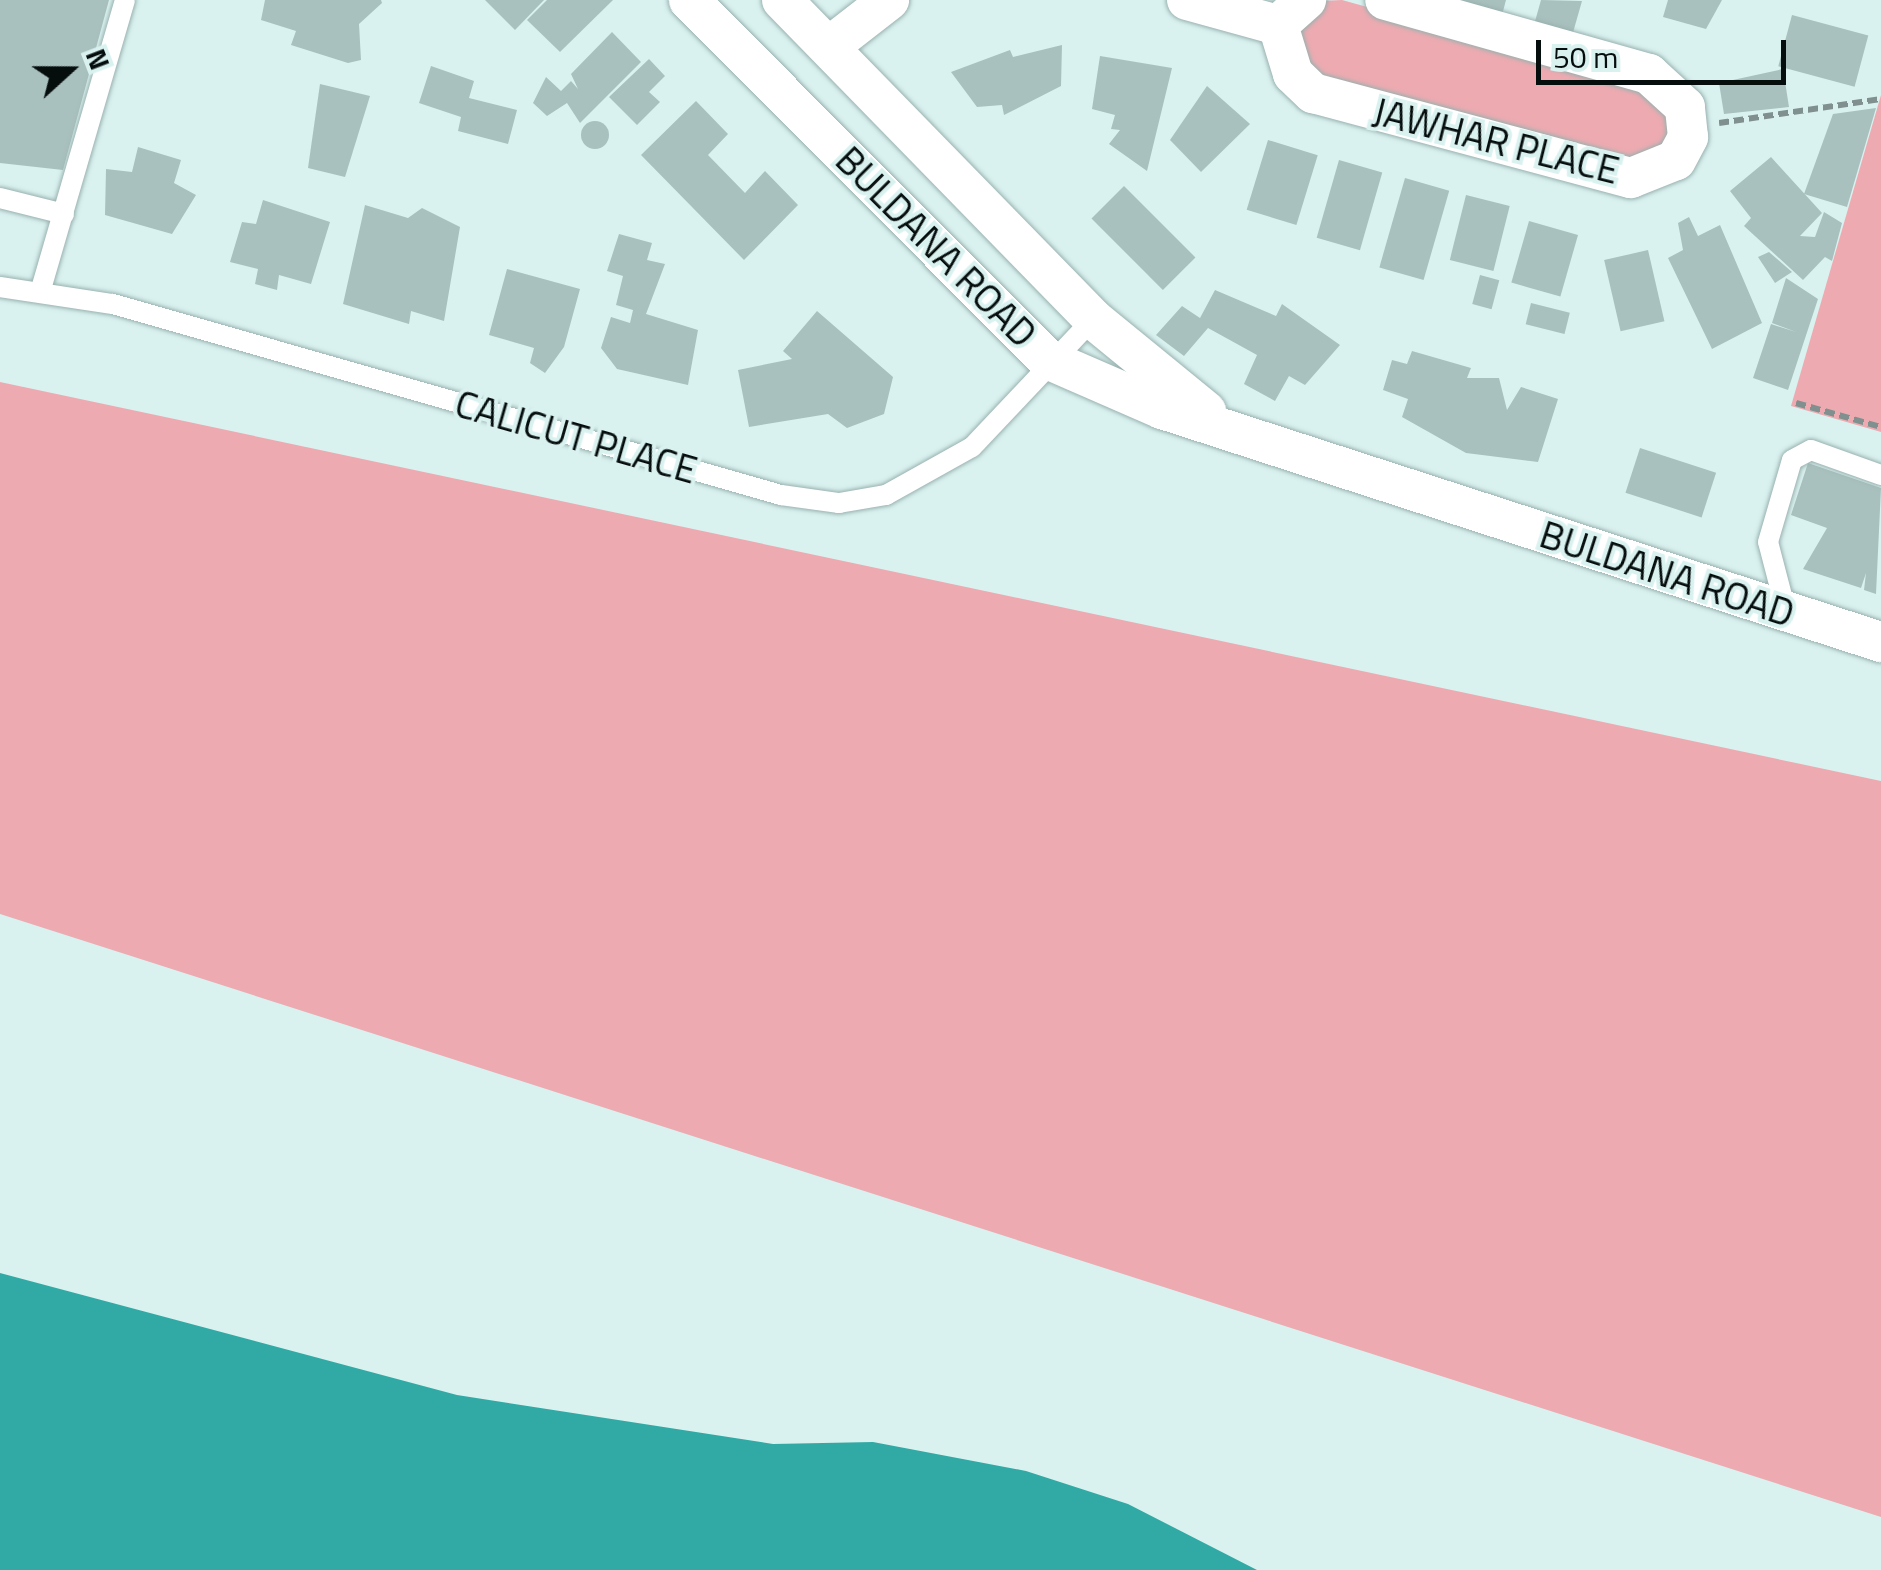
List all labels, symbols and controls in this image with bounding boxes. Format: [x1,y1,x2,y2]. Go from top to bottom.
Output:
north arrow [20,20,120,120]
scale bar [1541,20,1791,82]
text: 50 m [1553,34,1618,80]
text: N [75,42,122,76]
street label: JAWHAR PLACE [1369,88,1623,194]
street label: BULDANA ROAD [826,137,1046,357]
street label: CALICUT PLACE [450,381,702,493]
street label: BULDANA ROAD [1534,511,1800,637]

